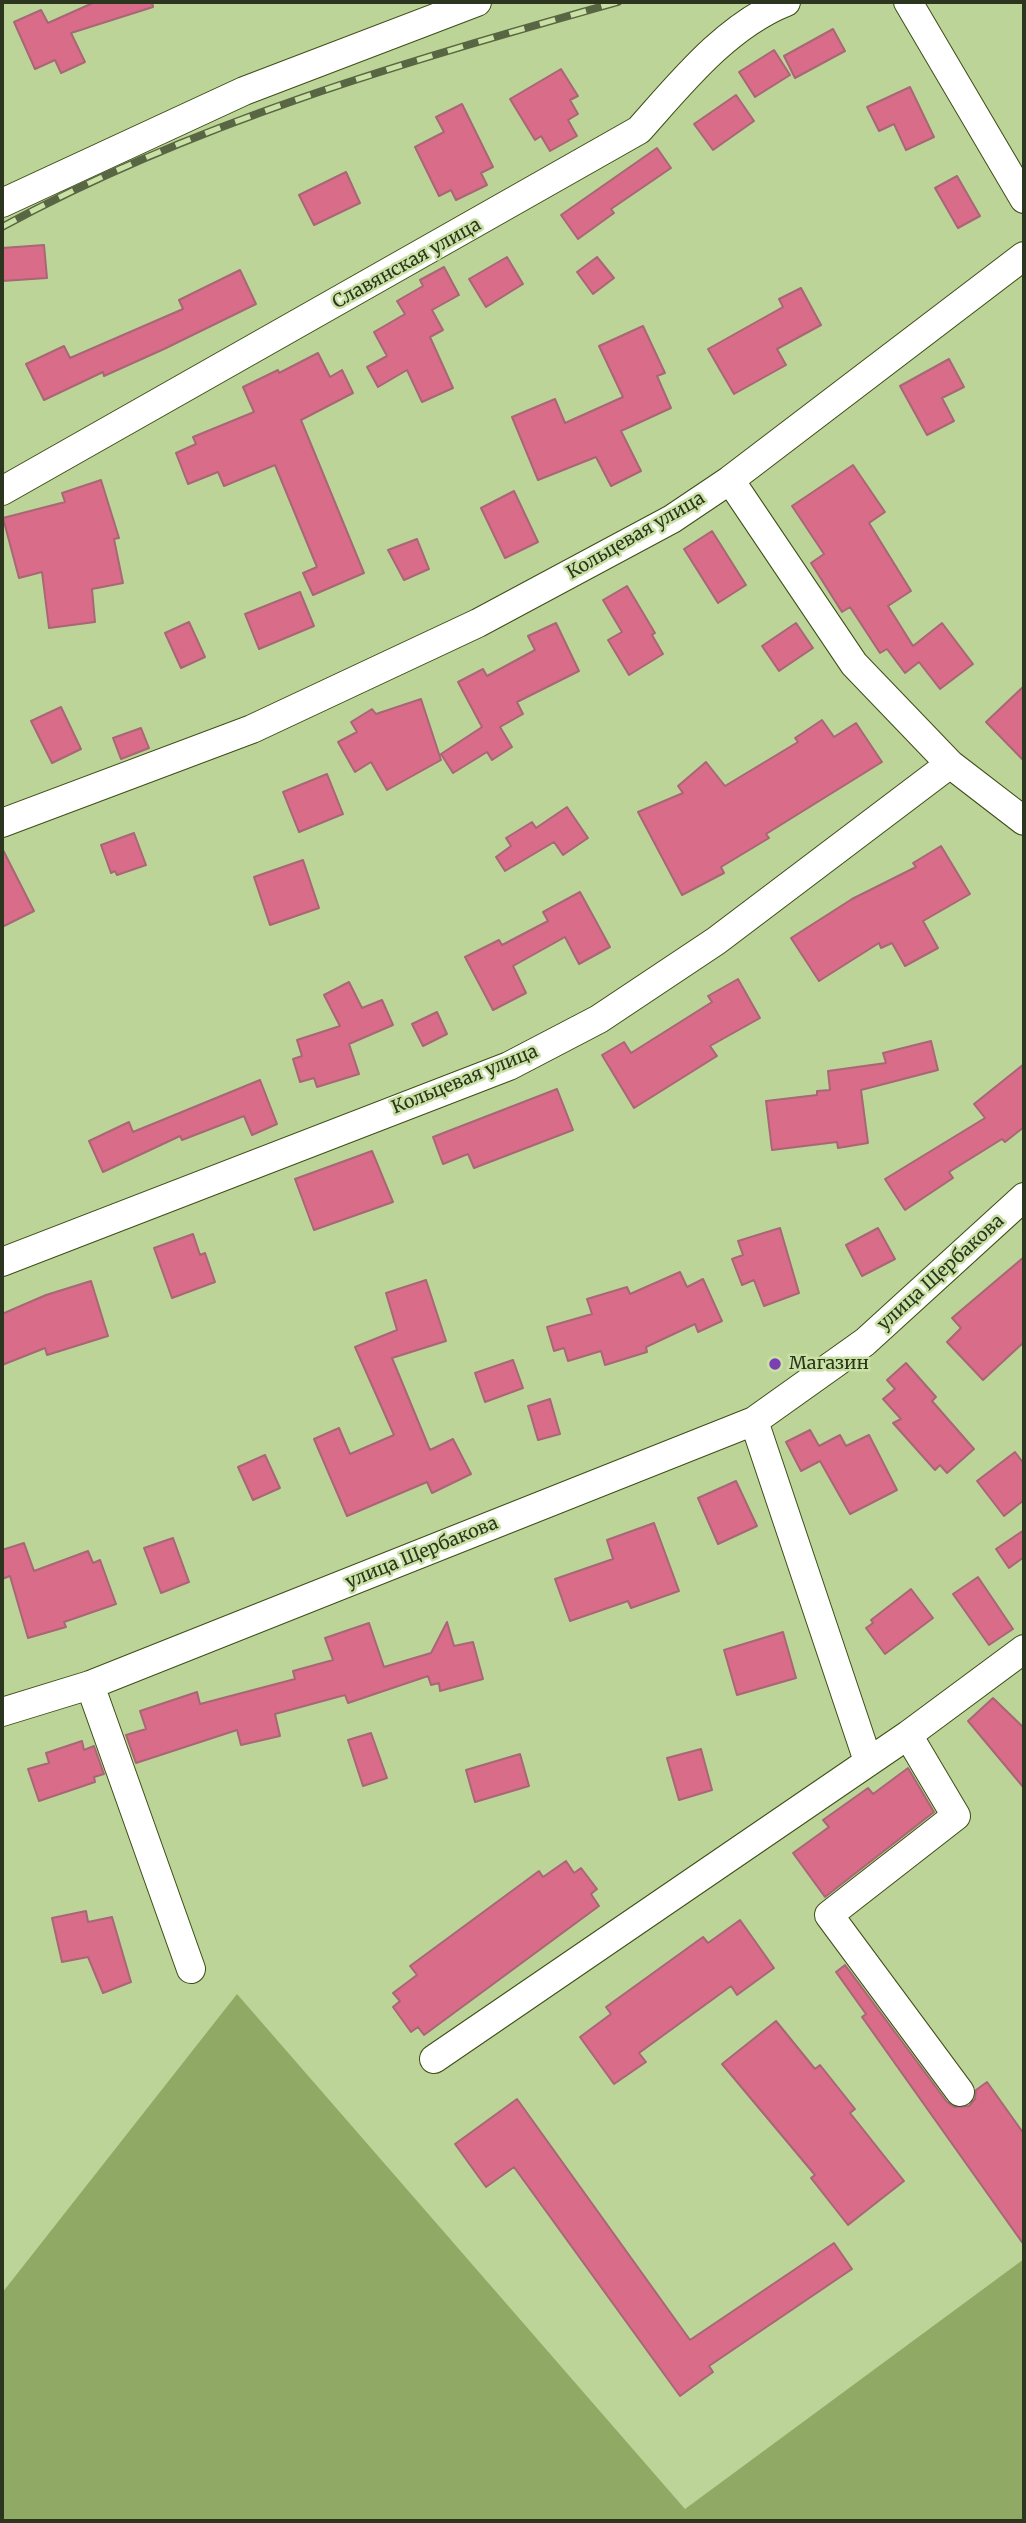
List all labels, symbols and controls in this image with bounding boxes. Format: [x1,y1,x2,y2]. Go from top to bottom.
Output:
street label: Славянская улица [329,214,485,314]
street label: Кольцевая улица [563,488,709,584]
street label: Кольцевая улица [389,1041,541,1119]
street label: улица Щербакова [873,1211,1009,1335]
place label: Магазин [789,1353,869,1375]
marker: Магазин [767,1356,783,1372]
street label: улица Щербакова [343,1513,501,1593]

